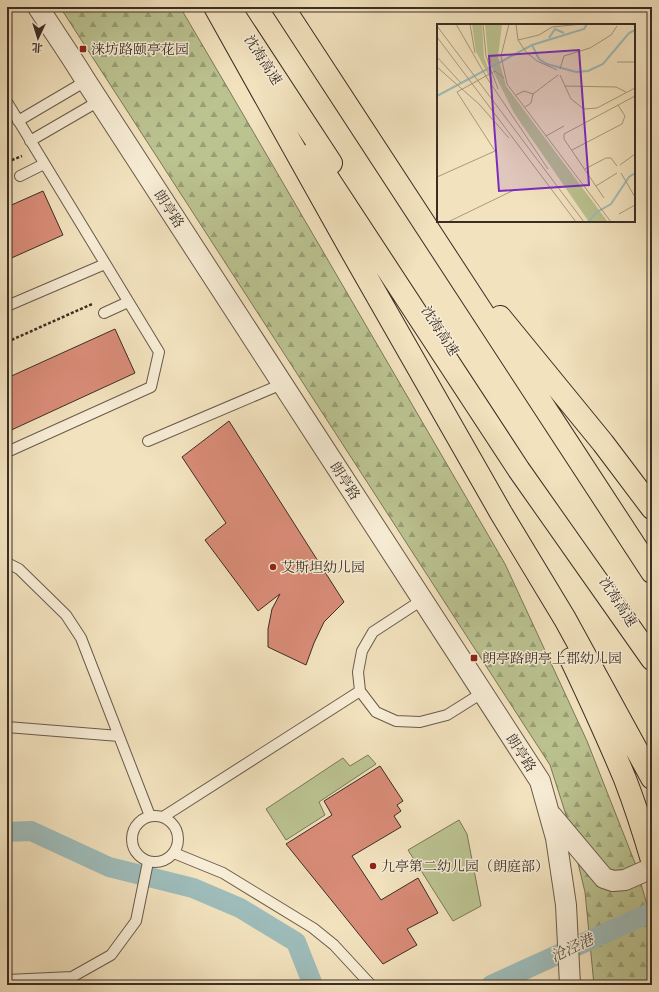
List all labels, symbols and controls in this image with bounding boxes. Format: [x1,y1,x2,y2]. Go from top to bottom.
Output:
north arrow [18,18,58,58]
inset map [437,24,635,222]
street label: 沈海高速 [241,32,285,88]
text: 北 [31,41,43,54]
place label: 涞坊路颐亭花园 [91,41,189,58]
marker: 涞坊路颐亭花园 [78,44,88,54]
street label: 朗亭路 [150,187,188,231]
street label: 沈海高速 [418,303,462,359]
street label: 朗亭路 [326,459,364,503]
place label: 艾斯坦幼儿园 [281,559,365,576]
marker: 艾斯坦幼儿园 [268,562,278,572]
street label: 沈海高速 [596,574,640,630]
place label: 朗亭路朗亭上郡幼儿园 [482,650,622,667]
marker: 朗亭路朗亭上郡幼儿园 [469,653,479,663]
street label: 朗亭路 [502,731,540,775]
place label: 九亭第二幼儿园（朗庭部） [381,858,549,875]
marker: 九亭第二幼儿园（朗庭部） [368,861,378,871]
water label: 沧泾港 [548,929,598,966]

